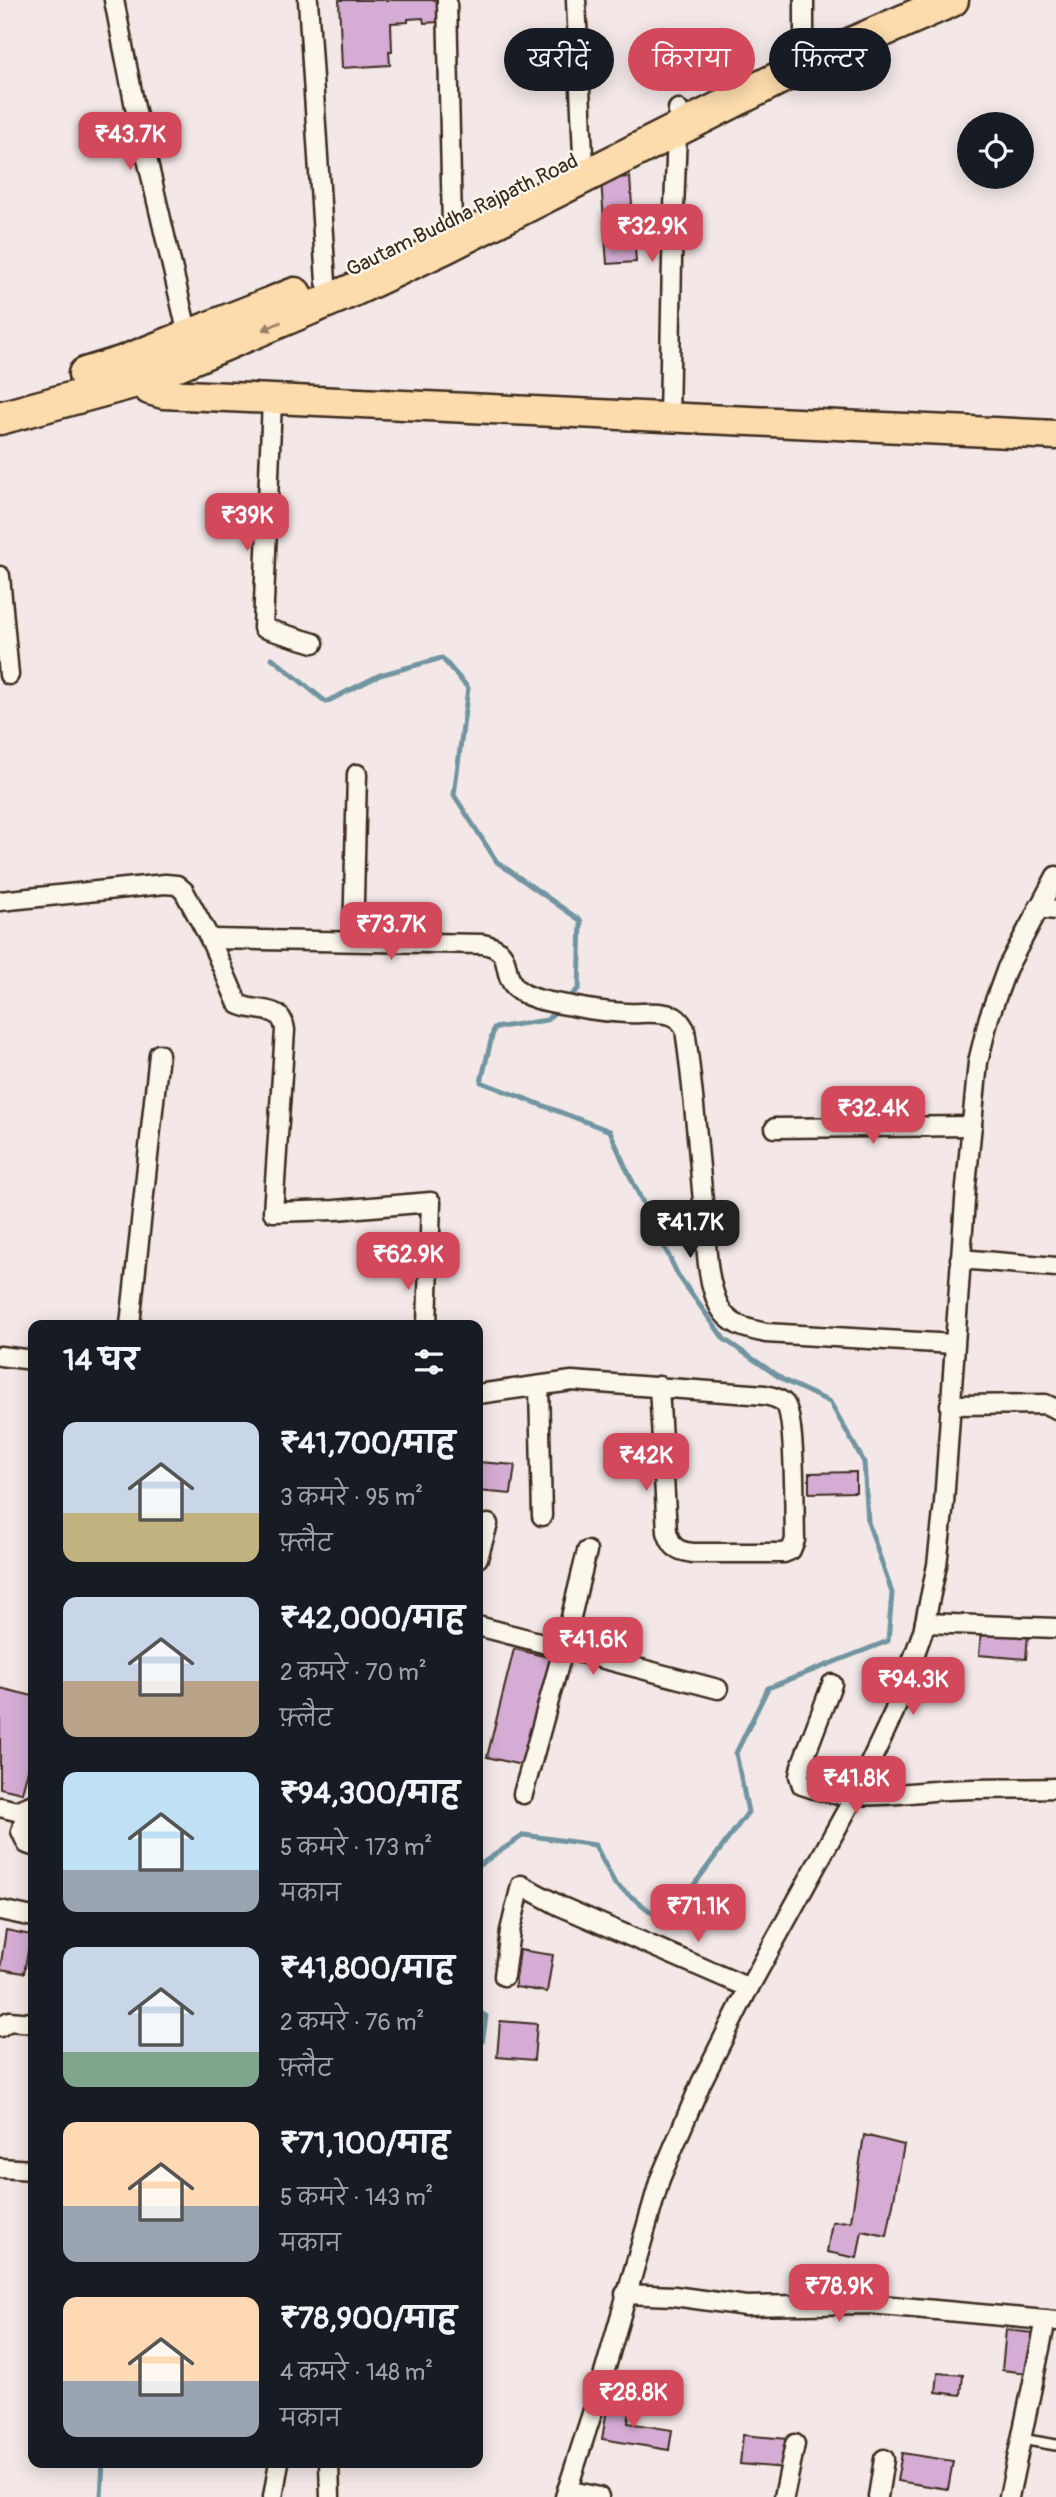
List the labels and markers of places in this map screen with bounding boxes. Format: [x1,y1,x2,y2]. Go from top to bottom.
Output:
pin: ₹43.7K [73,113,187,172]
pin: ₹32.9K [595,204,709,264]
pin: ₹39K [206,494,288,553]
pin: ₹73.7K [334,902,448,962]
pin: ₹32.4K [816,1086,930,1146]
pin: ₹41.7K [633,1200,747,1260]
pin: ₹62.9K [351,1232,465,1292]
pin: ₹42K [605,1434,687,1493]
pin: ₹41.6K [536,1618,650,1677]
pin: ₹94.3K [856,1658,970,1717]
pin: ₹41.8K [799,1756,913,1816]
pin: ₹71.1K [641,1884,755,1944]
pin: ₹78.9K [782,2264,896,2324]
pin: ₹28.8K [576,2370,690,2430]

